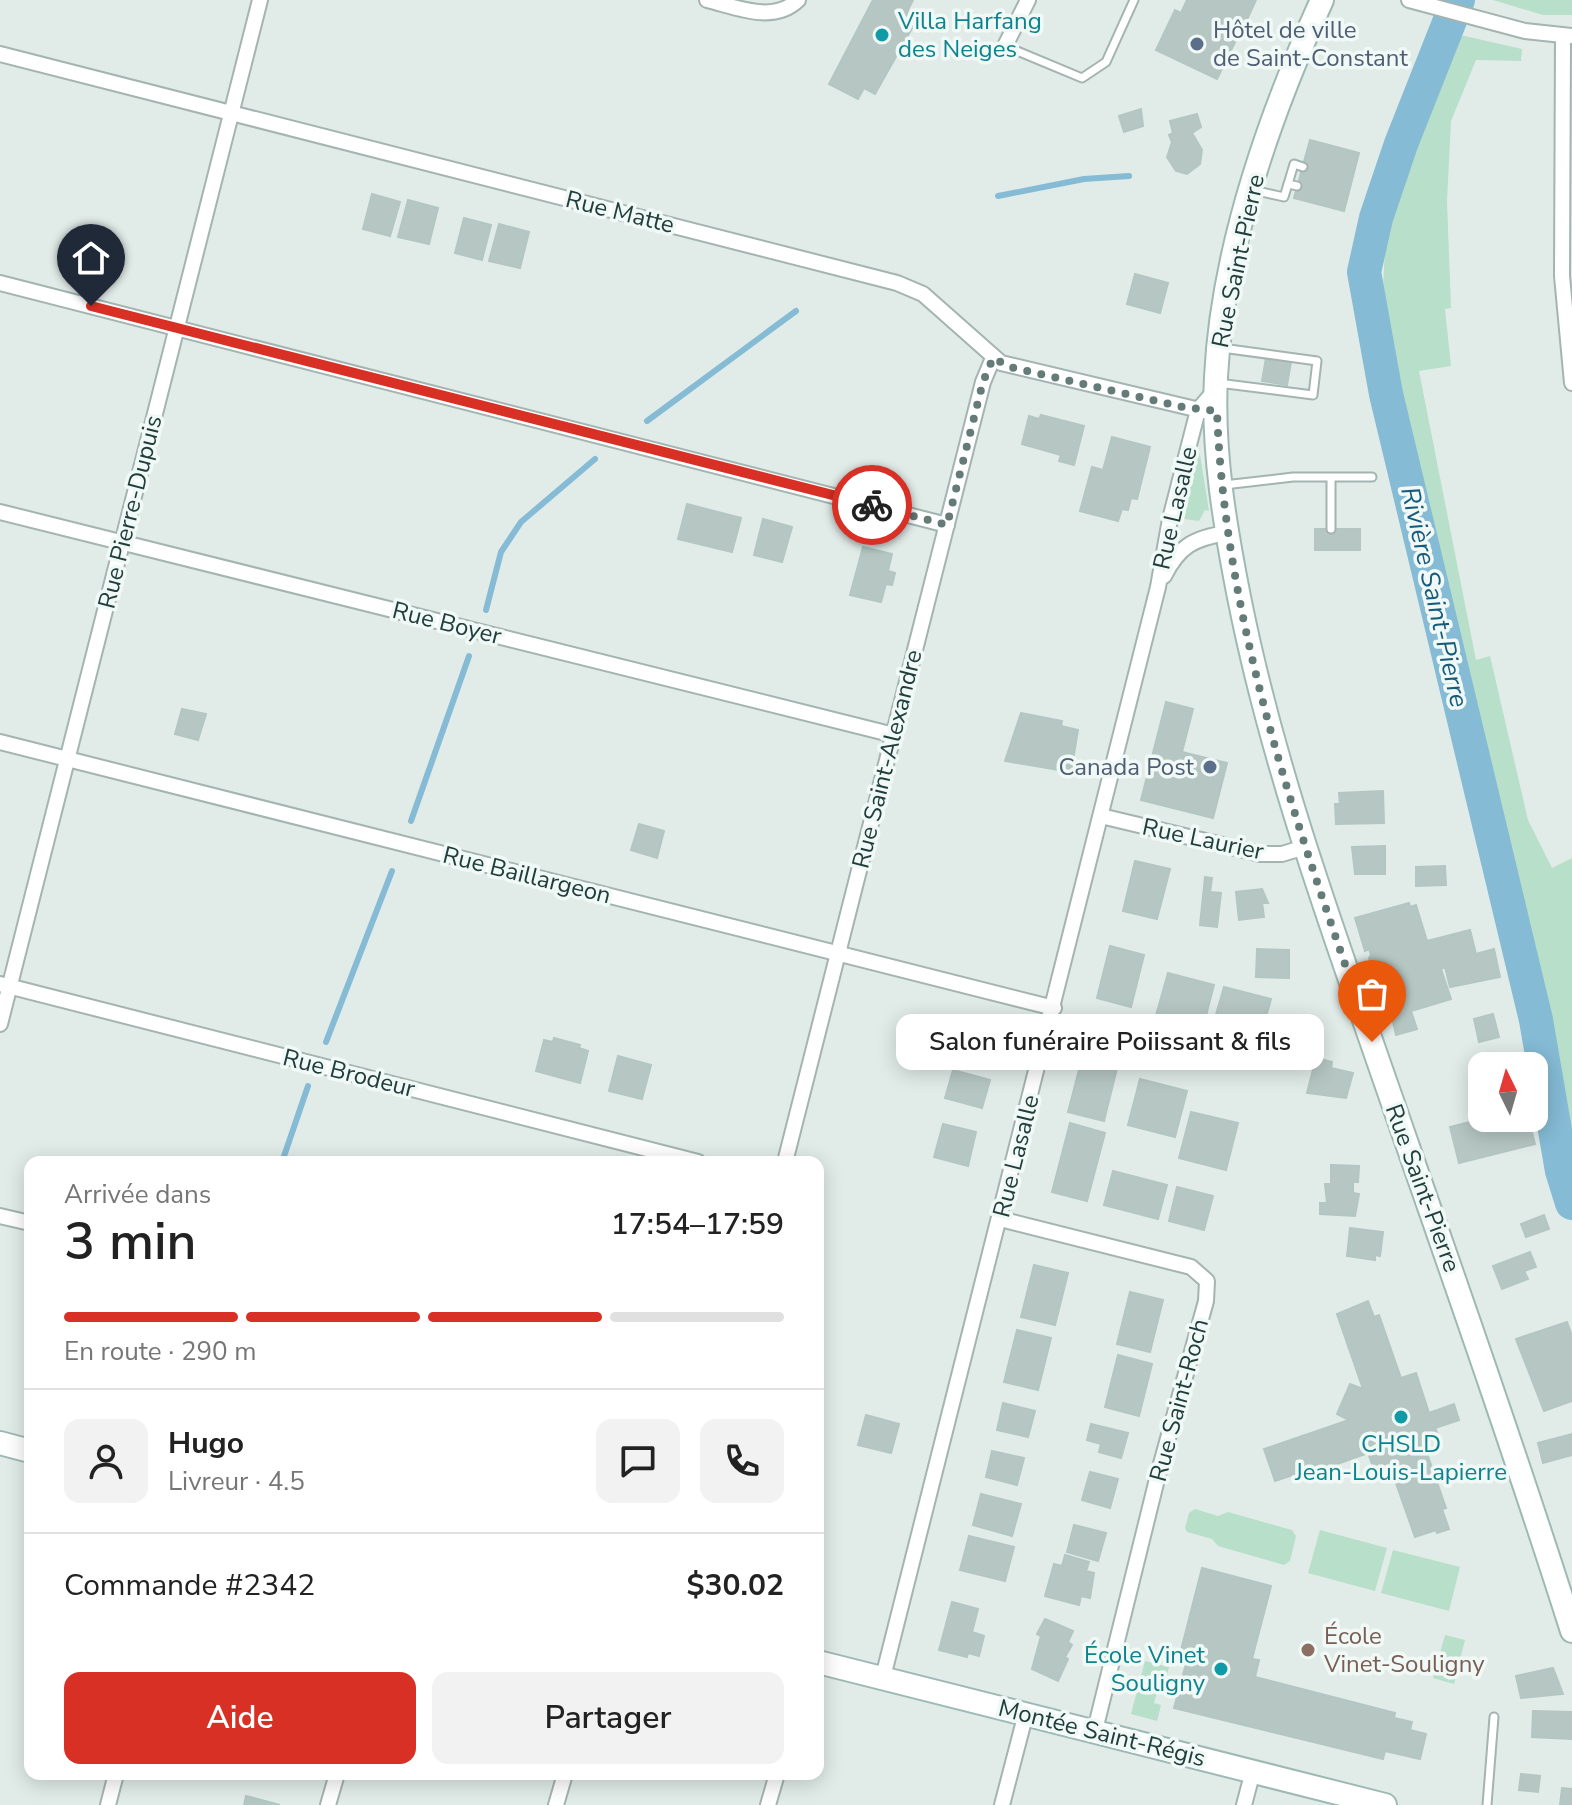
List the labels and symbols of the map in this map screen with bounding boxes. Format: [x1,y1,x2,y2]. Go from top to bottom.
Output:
place label: Villa Harfang des Neiges [897,5,1042,65]
place label: Hôtel de ville de Saint-Constant [1213,14,1408,74]
marker: Villa Harfang des Neiges [873,26,891,44]
marker: Hôtel de ville de Saint-Constant [1188,35,1206,53]
street label: Rue Saint-Pierre [1204,171,1272,351]
street label: Rue Matte [562,183,678,241]
pin [57,224,125,306]
street label: Rue Pierre-Dupuis [91,412,169,612]
street label: Rue Lasalle [1145,443,1205,573]
courier [832,465,912,545]
water label: Rivière Saint-Pierre [1392,483,1477,711]
street label: Rue Boyer [389,594,505,652]
street label: Rue Saint-Alexandre [844,646,930,872]
place label: Canada Post [1058,751,1195,783]
marker: Canada Post [1201,758,1219,776]
street label: Rue Laurier [1139,811,1267,868]
street label: Rue Baillargeon [440,839,614,911]
pin [1338,960,1406,1042]
callout: Salon funéraire Poiissant & fils [896,1014,1324,1070]
street label: Rue Brodeur [279,1041,419,1105]
north arrow [1468,1052,1548,1132]
street label: Rue Lasalle [985,1091,1047,1221]
street label: Rue Saint-Pierre [1378,1099,1468,1277]
street label: Rue Saint-Roch [1142,1315,1216,1485]
marker: CHSLD Jean-Louis-Lapierre [1392,1408,1410,1426]
place label: CHSLD Jean-Louis-Lapierre [1294,1428,1507,1488]
place label: École Vinet-Souligny [1323,1620,1485,1680]
place label: École Vinet Souligny [1084,1639,1206,1699]
marker: École Vinet-Souligny [1299,1641,1317,1659]
marker: École Vinet Souligny [1212,1660,1230,1678]
street label: Montée Saint-Régis [995,1692,1209,1774]

